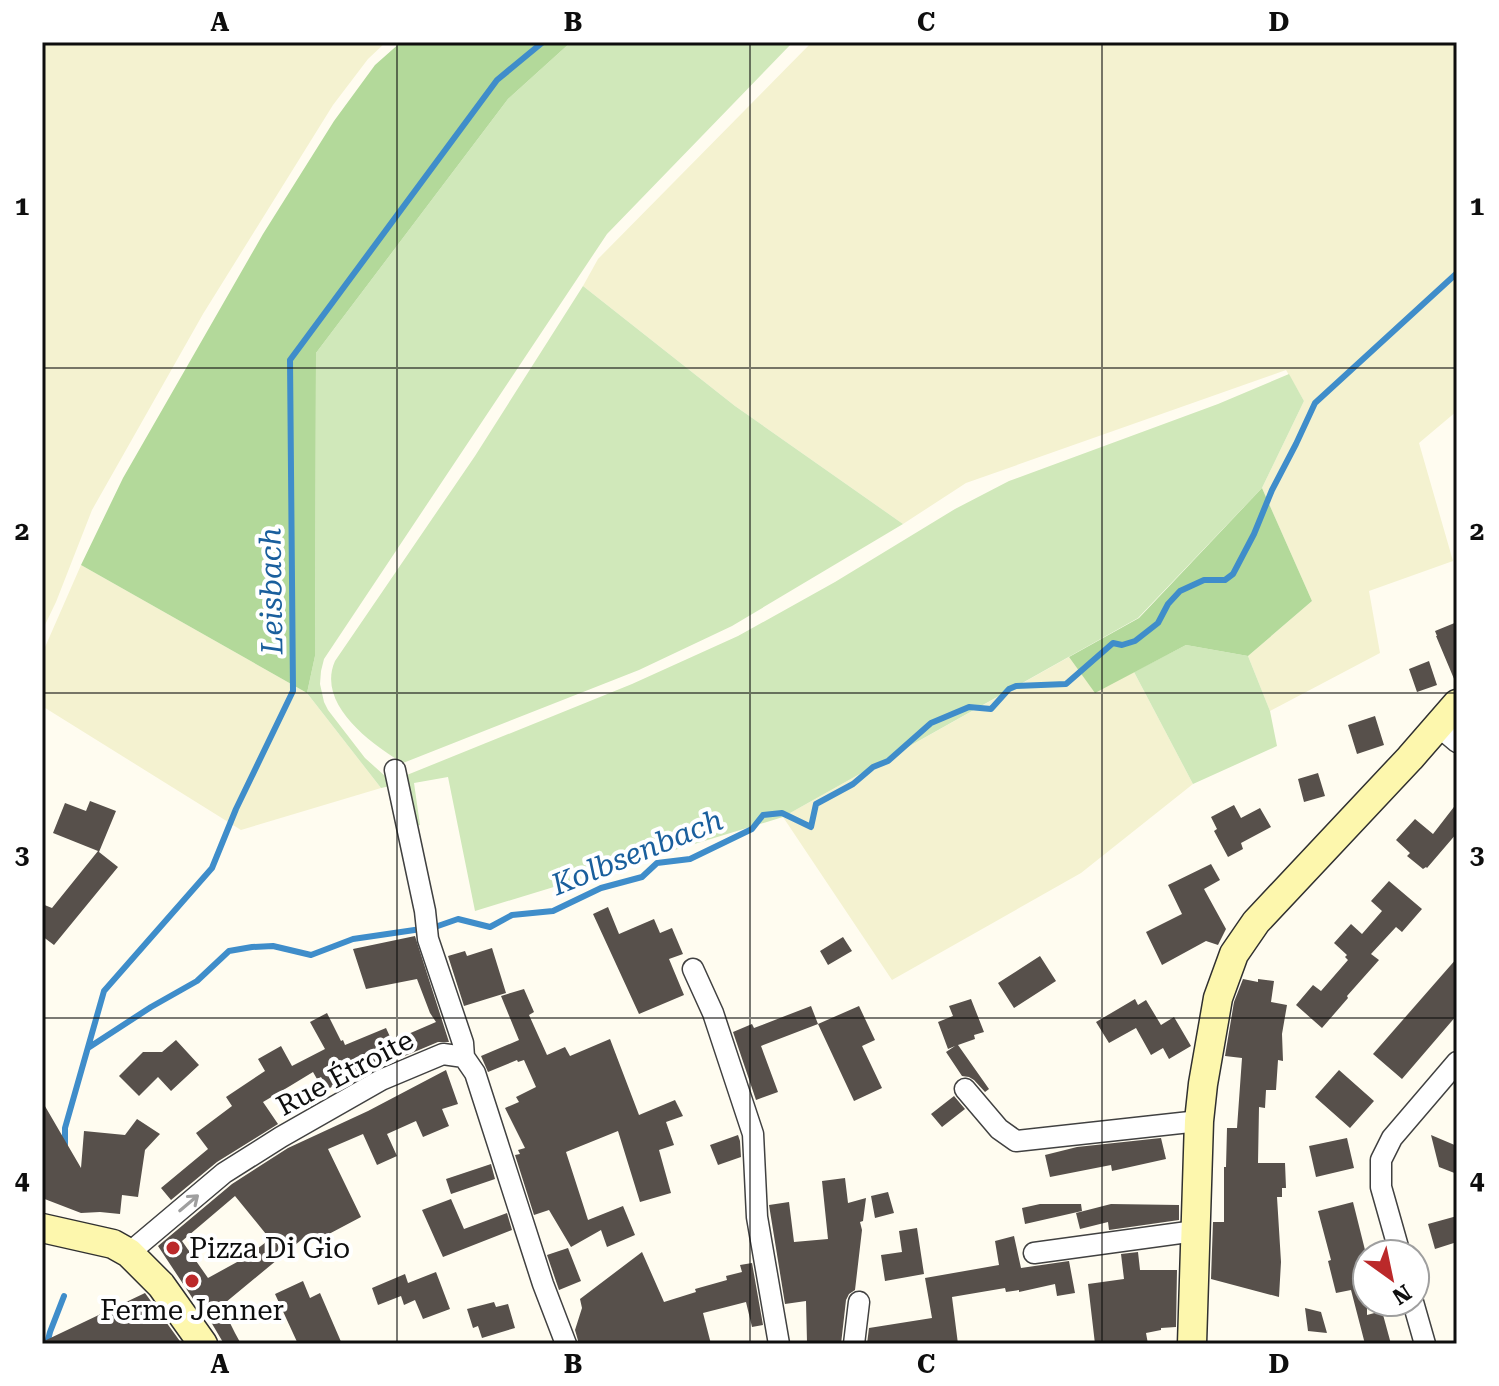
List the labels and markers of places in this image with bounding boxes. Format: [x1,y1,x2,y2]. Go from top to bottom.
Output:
place label: Pizza Di Gio [189,1232,350,1265]
marker: Pizza Di Gio [164,1239,182,1257]
marker: Ferme Jenner [183,1272,201,1290]
place label: Ferme Jenner [100,1294,284,1327]

